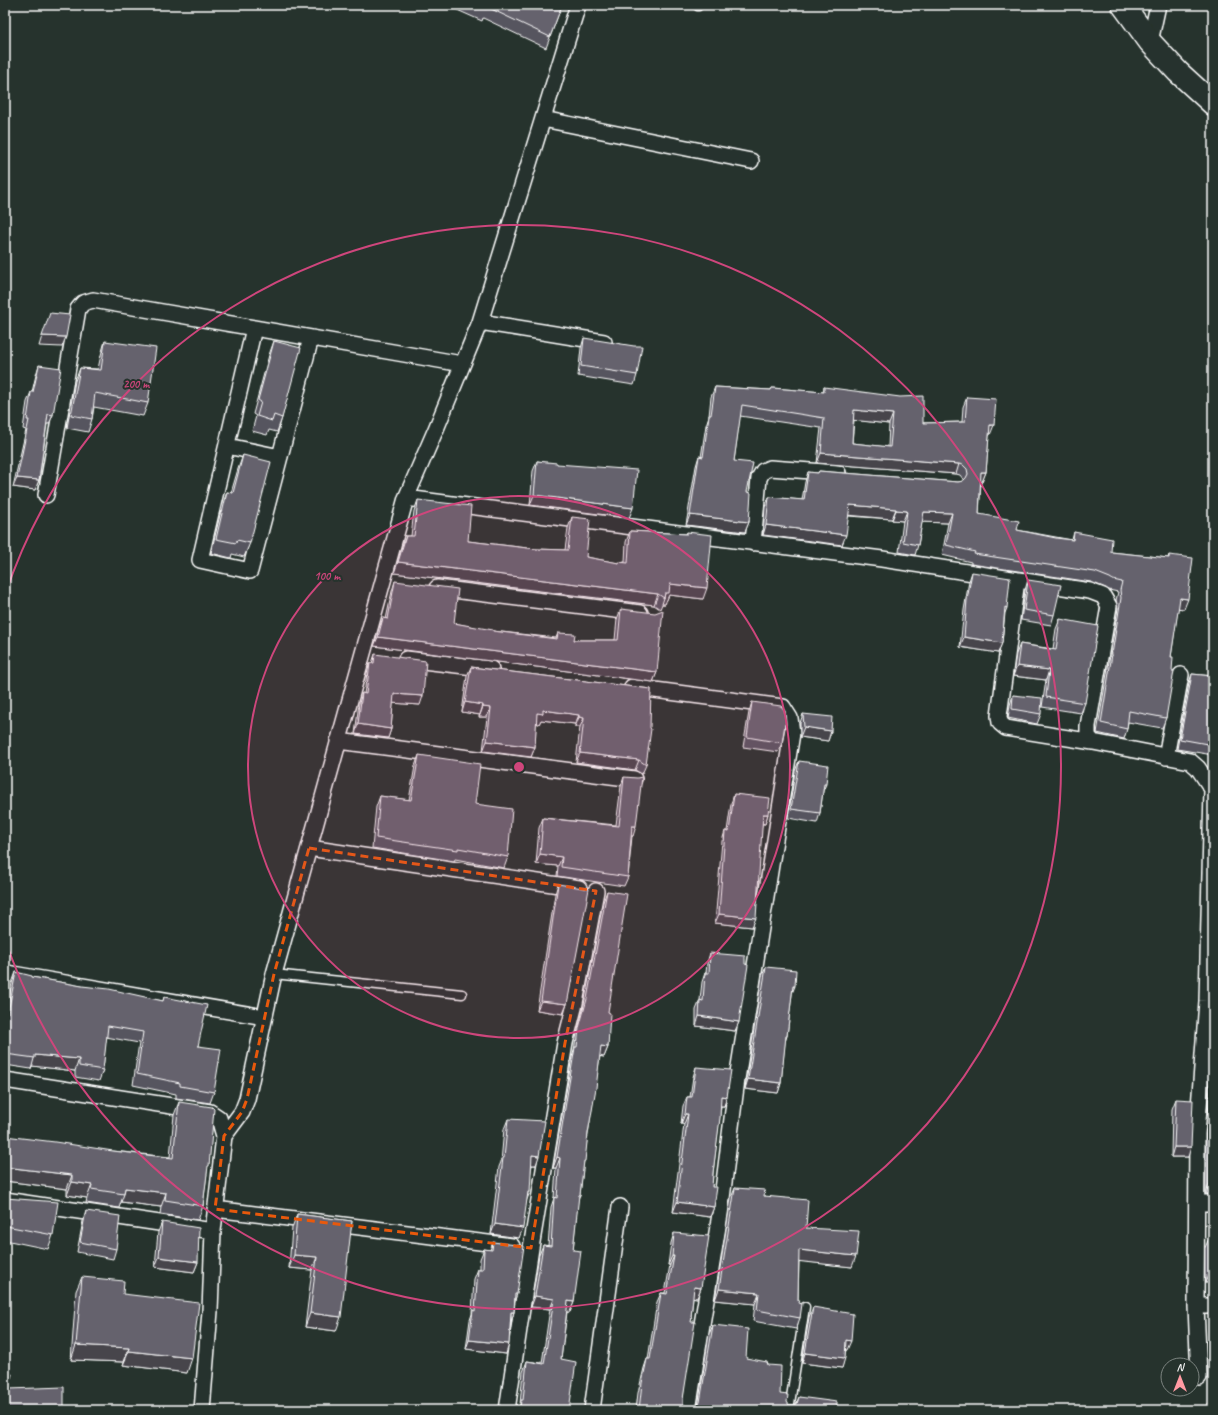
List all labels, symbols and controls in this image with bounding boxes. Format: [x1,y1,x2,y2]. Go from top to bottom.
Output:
text: 200 m [123,376,150,392]
text: 100 m [314,568,341,584]
centre of rings [512,760,526,774]
north arrow [1160,1357,1200,1397]
text: N [1177,1360,1186,1374]

